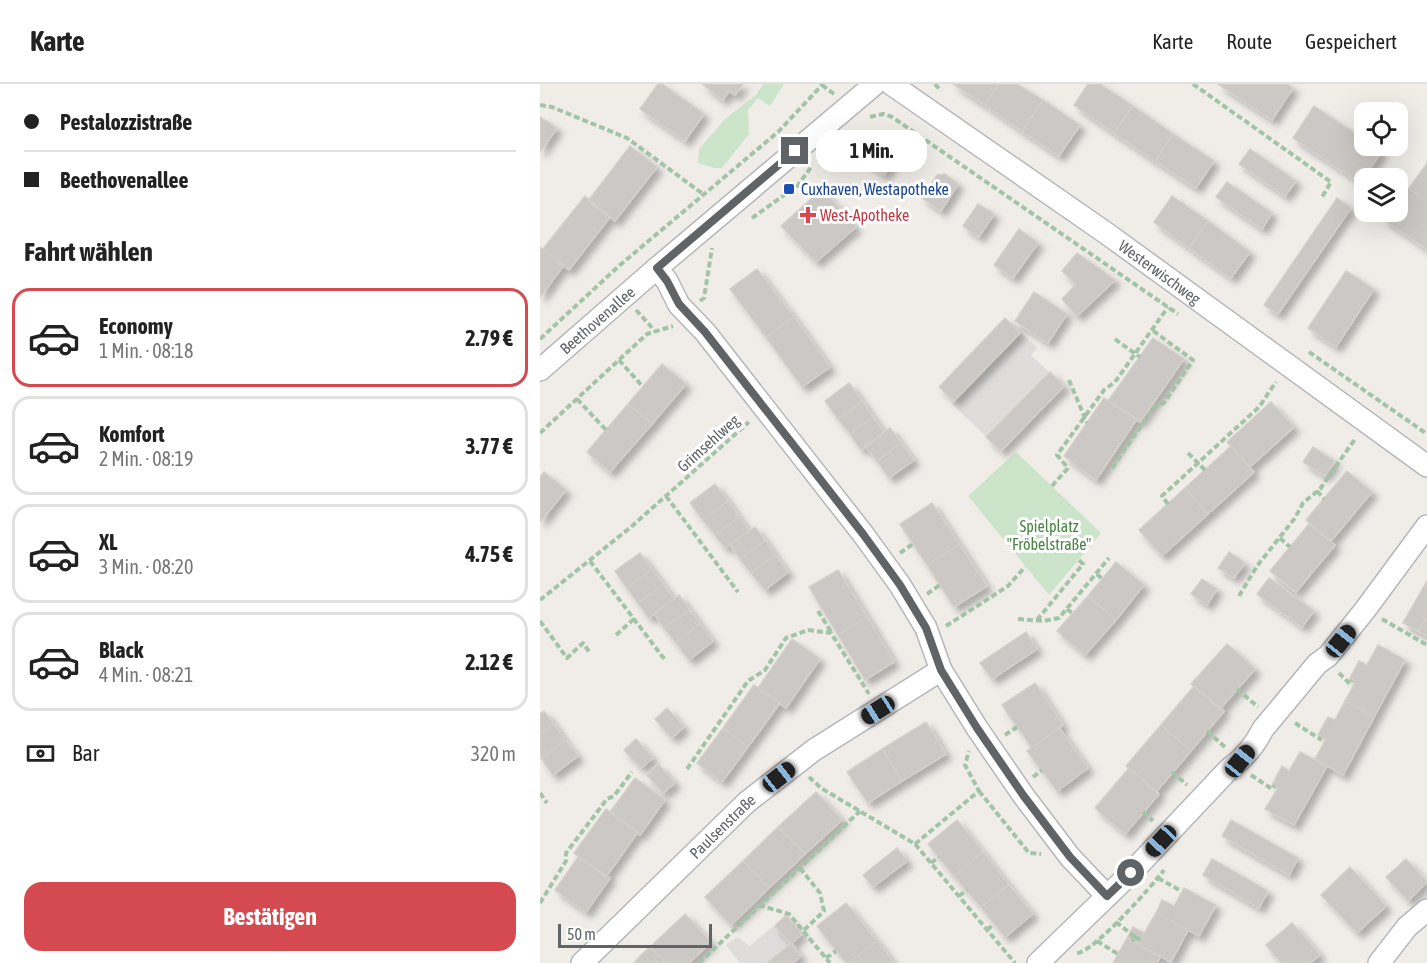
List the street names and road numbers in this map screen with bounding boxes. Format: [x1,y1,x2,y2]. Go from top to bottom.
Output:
street label: Westerwischweg [1115,236,1204,309]
street label: Beethovenallee [556,283,638,358]
street label: Grimsehlweg [673,411,743,476]
street label: Paulsenstraße [686,790,759,862]

